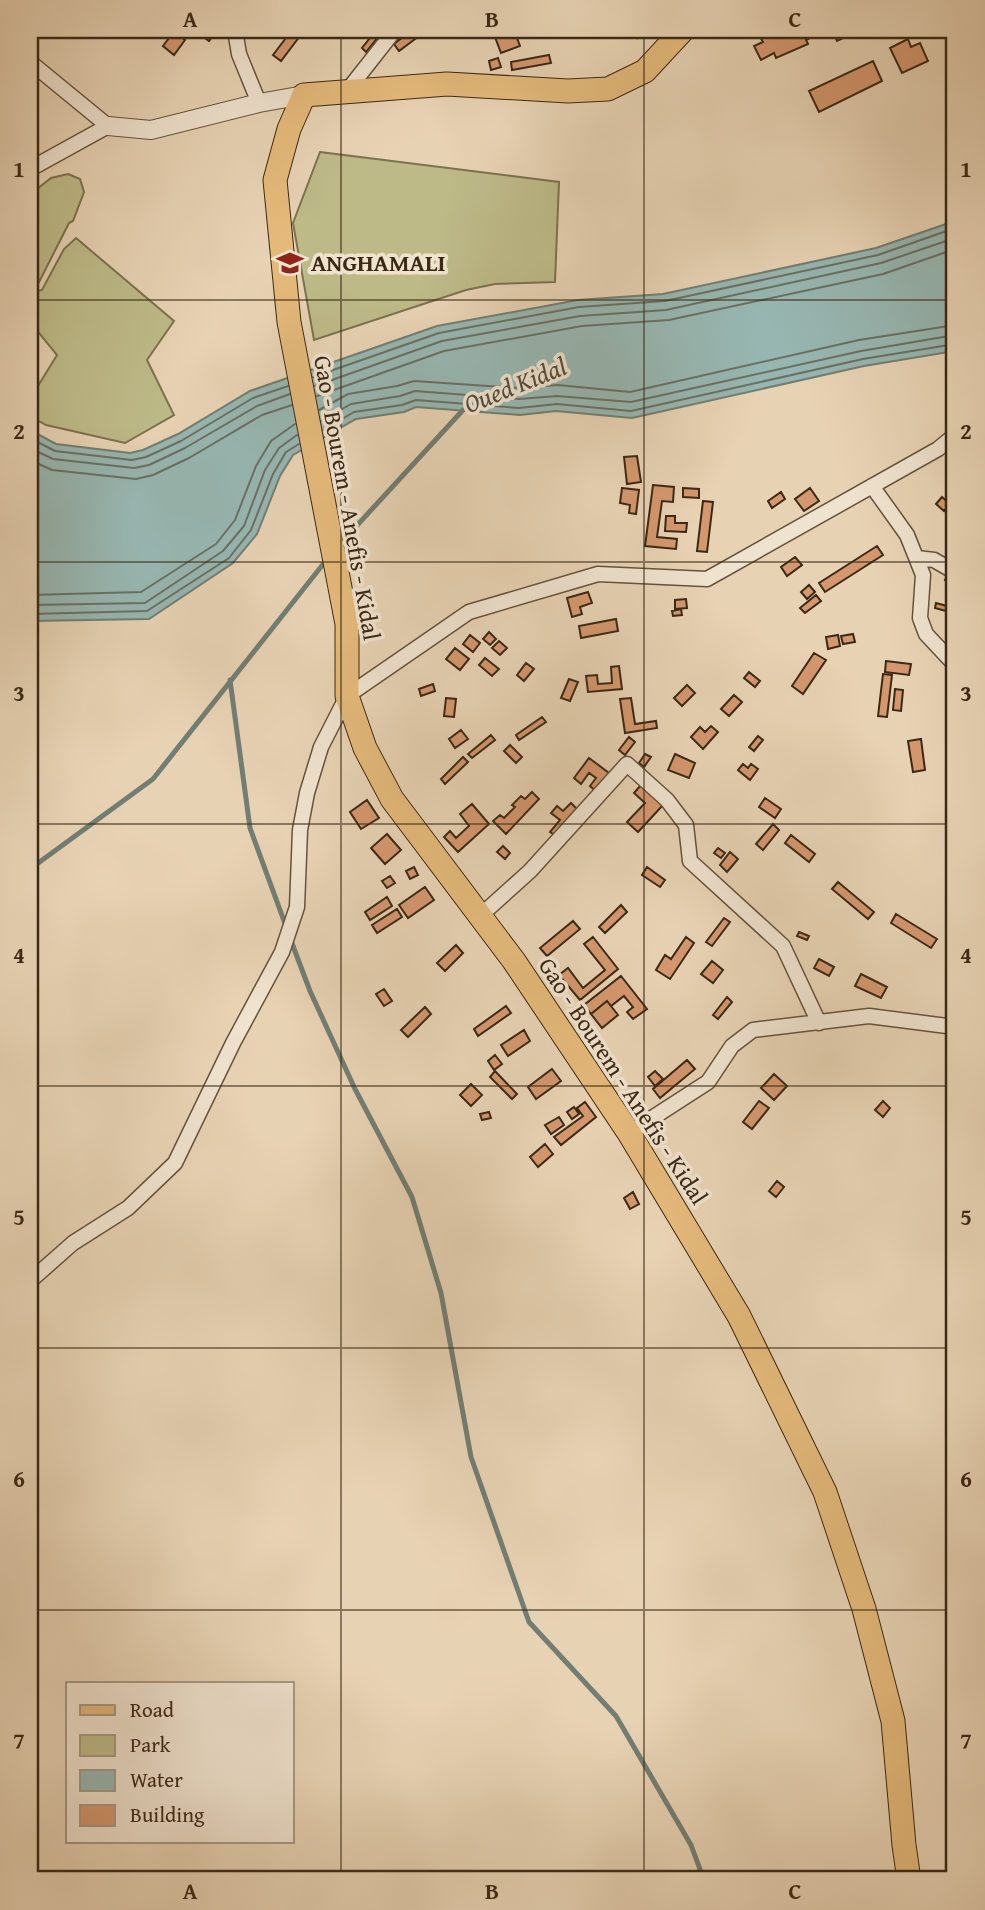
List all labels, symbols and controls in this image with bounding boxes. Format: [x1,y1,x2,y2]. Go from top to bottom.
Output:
text: A [183,2,198,35]
text: B [485,2,499,35]
text: C [788,2,802,35]
text: 1 [13,152,25,185]
text: 1 [960,152,972,185]
place label: ANGHAMALI [311,245,445,280]
school or university icon: ANGHAMALI [275,248,305,278]
water label: Oued Kidal [458,346,572,423]
street label: Gao - Bourem - Anefis - Kidal [305,353,390,643]
text: 2 [13,414,25,447]
text: 2 [960,414,972,447]
text: 3 [13,676,25,709]
text: 3 [960,676,972,709]
text: 4 [13,938,25,971]
text: 4 [960,938,972,971]
street label: Gao - Bourem - Anefis - Kidal [530,950,717,1211]
text: 5 [13,1200,25,1233]
text: 5 [960,1200,972,1233]
text: 6 [13,1462,25,1495]
text: 6 [960,1462,972,1495]
legend [66,1682,294,1843]
text: Road [130,1694,175,1725]
text: 7 [13,1724,25,1757]
text: 7 [960,1724,972,1757]
text: Park [130,1729,171,1760]
text: Water [130,1764,183,1795]
text: Building [130,1799,205,1830]
text: A [183,1874,198,1907]
text: B [485,1874,499,1907]
text: C [788,1874,802,1907]

